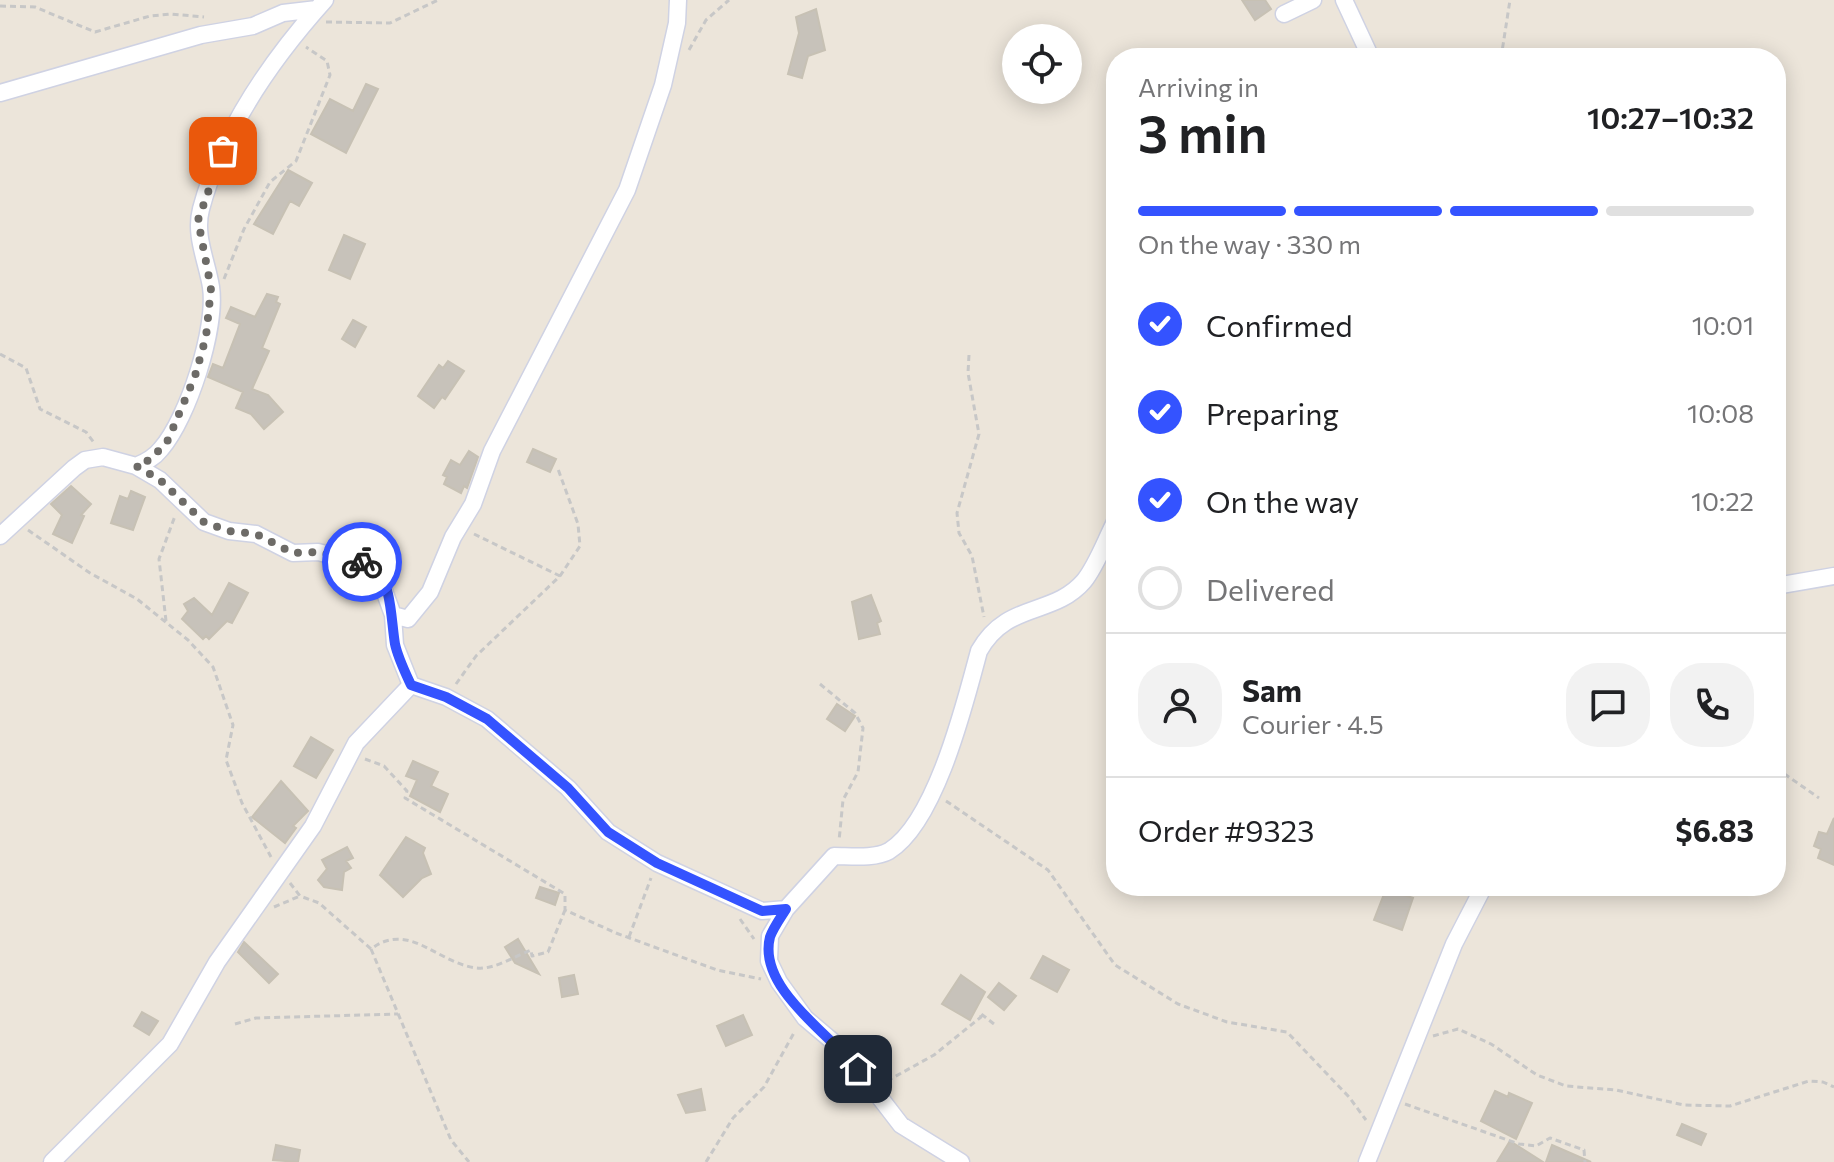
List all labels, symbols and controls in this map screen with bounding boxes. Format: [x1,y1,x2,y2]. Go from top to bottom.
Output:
map controls [1002,24,1082,104]
button: locate [1002,24,1082,104]
text: Arriving in [1138,71,1259,102]
text: 10:27–10:32 [1587,98,1754,135]
text: 3 min [1138,100,1267,164]
pin [189,117,257,185]
icon: bag [201,129,245,173]
text: On the way · 330 m [1138,228,1361,259]
icon: check [1138,302,1182,346]
text: Confirmed [1206,306,1353,343]
text: 10:01 [1692,309,1754,340]
icon: check [1138,390,1182,434]
text: Preparing [1206,394,1339,431]
text: 10:08 [1687,397,1754,428]
icon: check [1138,478,1182,522]
text: On the way [1206,482,1359,519]
text: 10:22 [1691,485,1754,516]
courier [322,522,402,602]
icon: bike [340,540,384,584]
text: Delivered [1206,570,1335,607]
button: person [1138,663,1222,747]
button: chat [1566,663,1650,747]
button: phone [1670,663,1754,747]
text: Sam [1242,671,1302,708]
text: Courier · 4.5 [1242,708,1384,739]
text: Order #9323 [1138,811,1314,848]
text: $6.83 [1675,811,1754,848]
pin [824,1035,892,1103]
icon: home [836,1047,880,1091]

